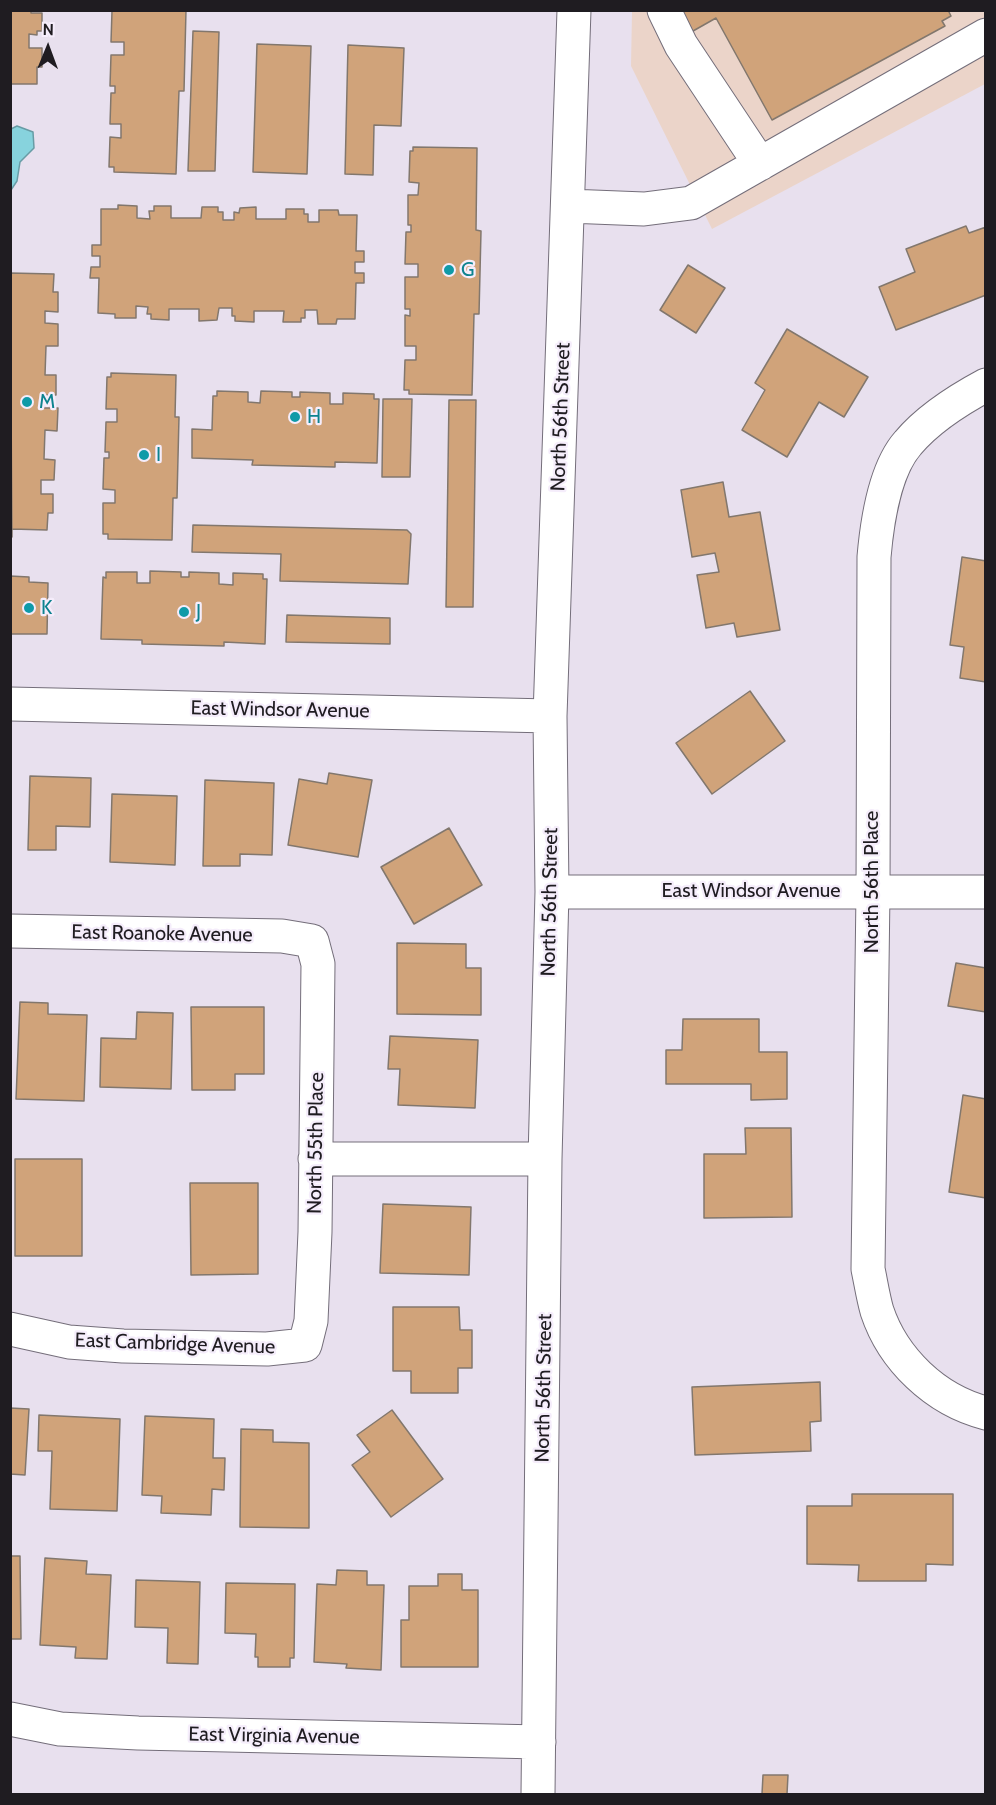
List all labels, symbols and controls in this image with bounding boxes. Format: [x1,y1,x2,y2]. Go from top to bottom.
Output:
north arrow [18,18,78,78]
text: N [43,20,54,39]
place label: G [461,258,474,282]
marker: G [442,263,456,277]
street label: North 56th Street [546,342,576,492]
place label: M [39,390,55,414]
marker: M [20,395,34,409]
place label: H [307,405,321,429]
marker: H [288,410,302,424]
place label: I [156,443,161,467]
marker: I [137,448,151,462]
place label: K [41,596,52,620]
place label: J [196,600,201,624]
marker: K [22,601,36,615]
marker: J [177,605,191,619]
street label: East Windsor Avenue [190,696,370,724]
street label: North 56th Place [860,811,884,953]
street label: North 56th Street [537,827,563,977]
street label: East Windsor Avenue [661,879,841,903]
street label: East Roanoke Avenue [71,920,253,948]
street label: North 55th Place [303,1072,329,1214]
street label: North 56th Street [531,1313,557,1463]
street label: East Cambridge Avenue [74,1329,276,1359]
street label: East Virginia Avenue [188,1723,360,1749]

